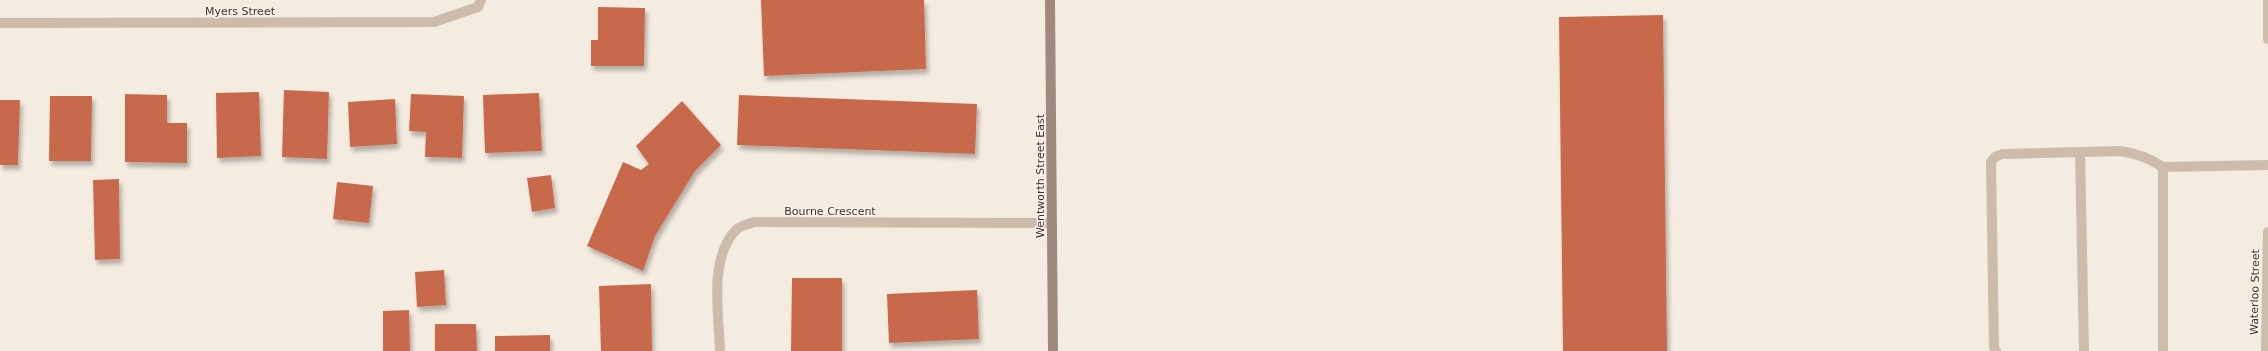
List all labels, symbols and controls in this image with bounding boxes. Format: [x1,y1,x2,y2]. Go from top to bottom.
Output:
street label: Myers Street [205,5,276,18]
street label: Wentworth Street East [1034,113,1047,238]
street label: Bourne Crescent [784,205,876,218]
street label: Waterloo Street [2248,248,2262,335]

